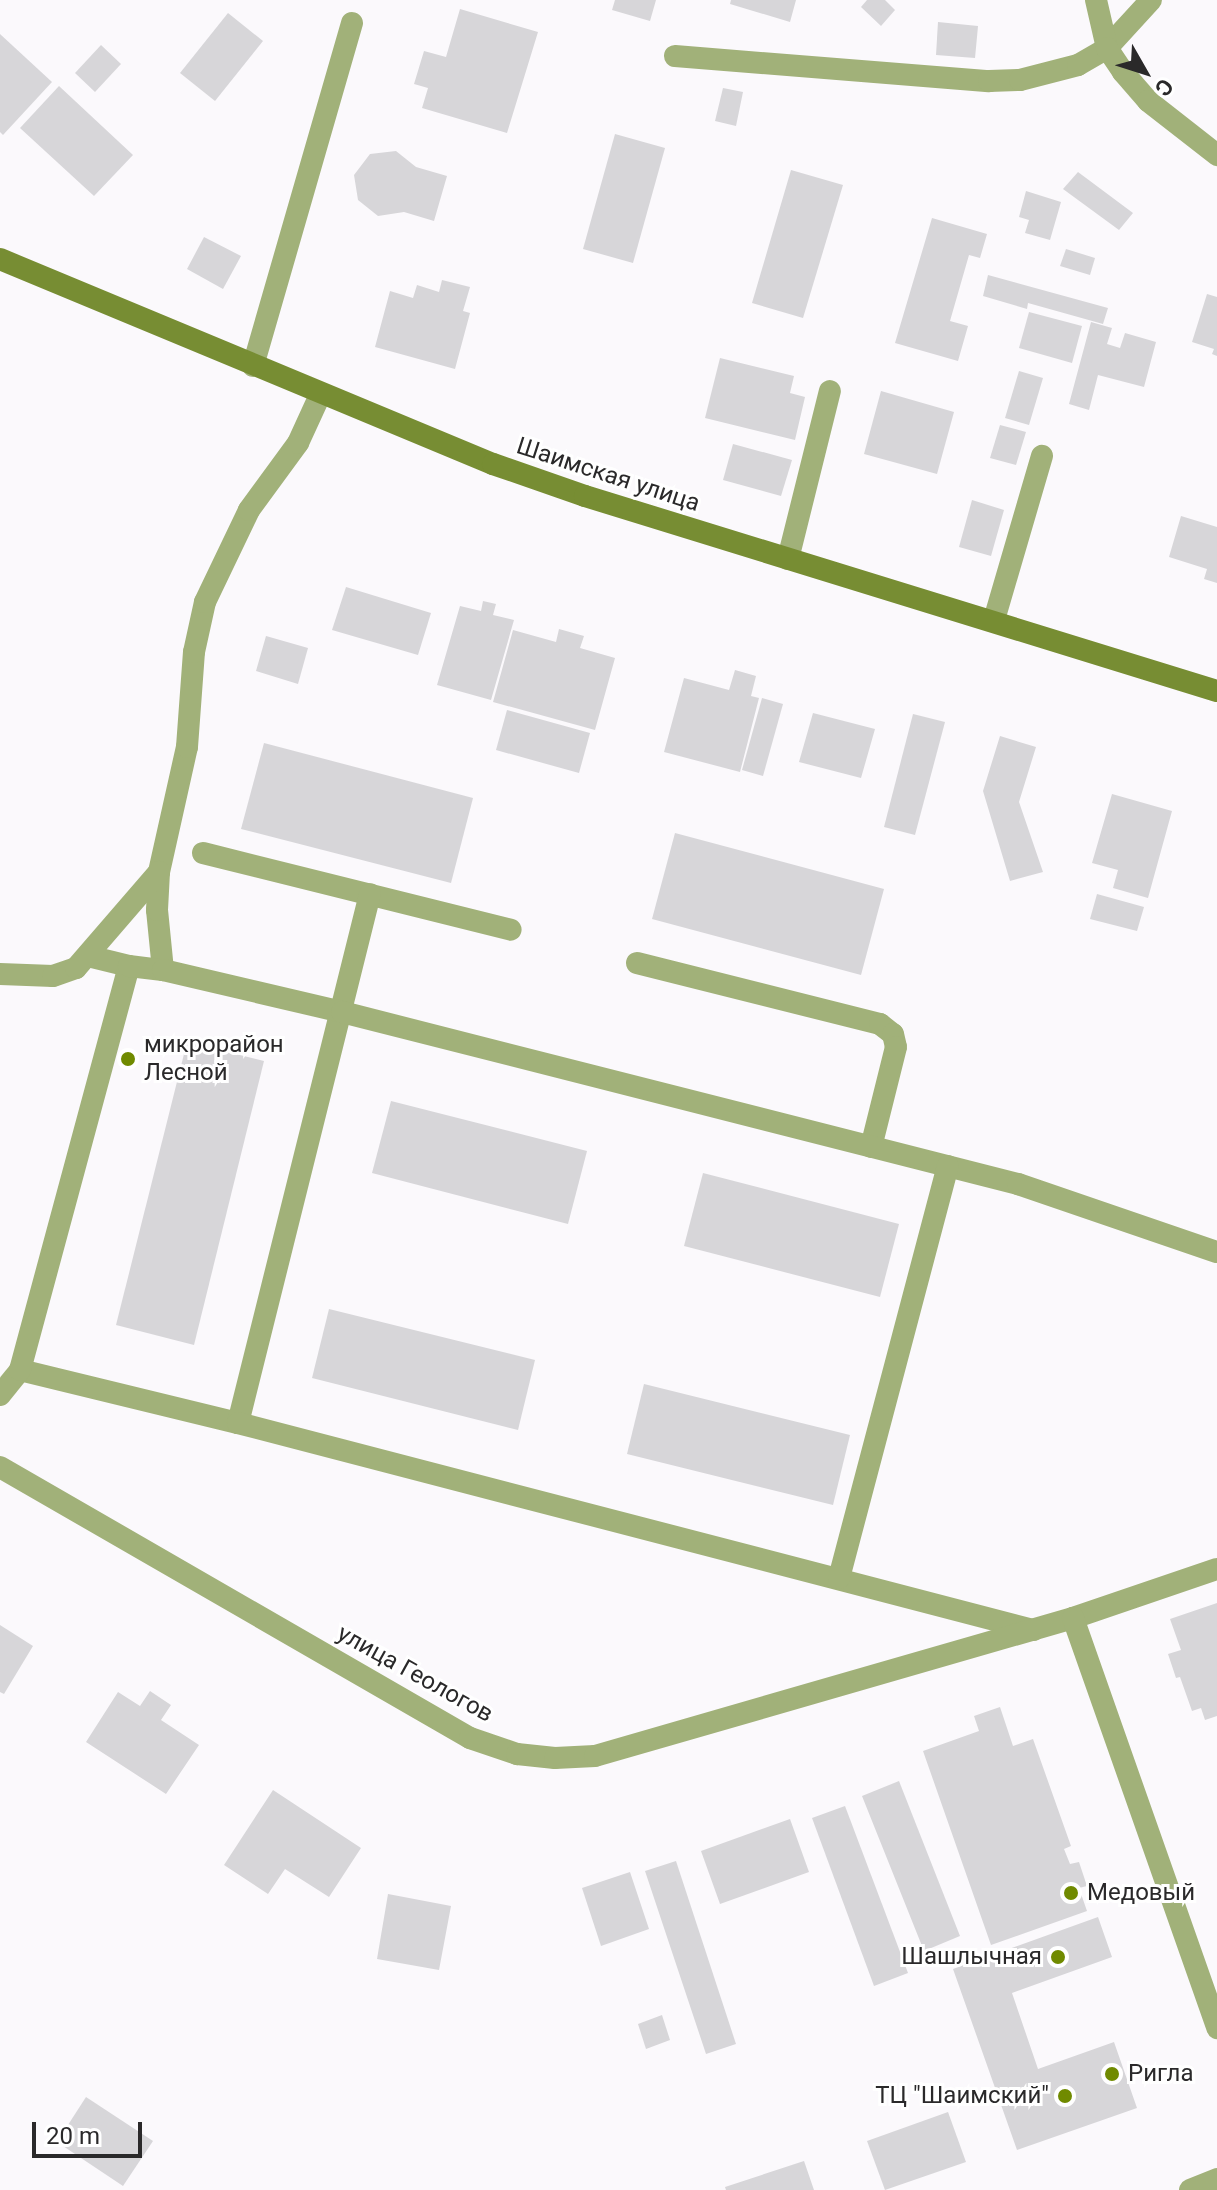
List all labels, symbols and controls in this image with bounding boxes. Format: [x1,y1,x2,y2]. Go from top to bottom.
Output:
north arrow [1105,32,1185,112]
text: С [1150,74,1178,101]
street label: Шаимская улица [513,432,703,518]
place label: микрорайон Лесной [144,1031,284,1087]
marker: микрорайон Лесной [119,1050,137,1068]
street label: улица Геологов [332,1619,498,1729]
place label: Медовый [1087,1879,1195,1907]
marker: Медовый [1062,1884,1080,1902]
place label: Шашлычная [901,1943,1042,1971]
marker: Шашлычная [1049,1948,1067,1966]
place label: Ригла [1128,2060,1194,2088]
marker: Ригла [1103,2065,1121,2083]
place label: ТЦ "Шаимский" [875,2082,1049,2110]
marker: ТЦ "Шаимский" [1056,2087,1074,2105]
scale bar [36,2106,146,2156]
text: 20 m [46,2122,100,2150]

